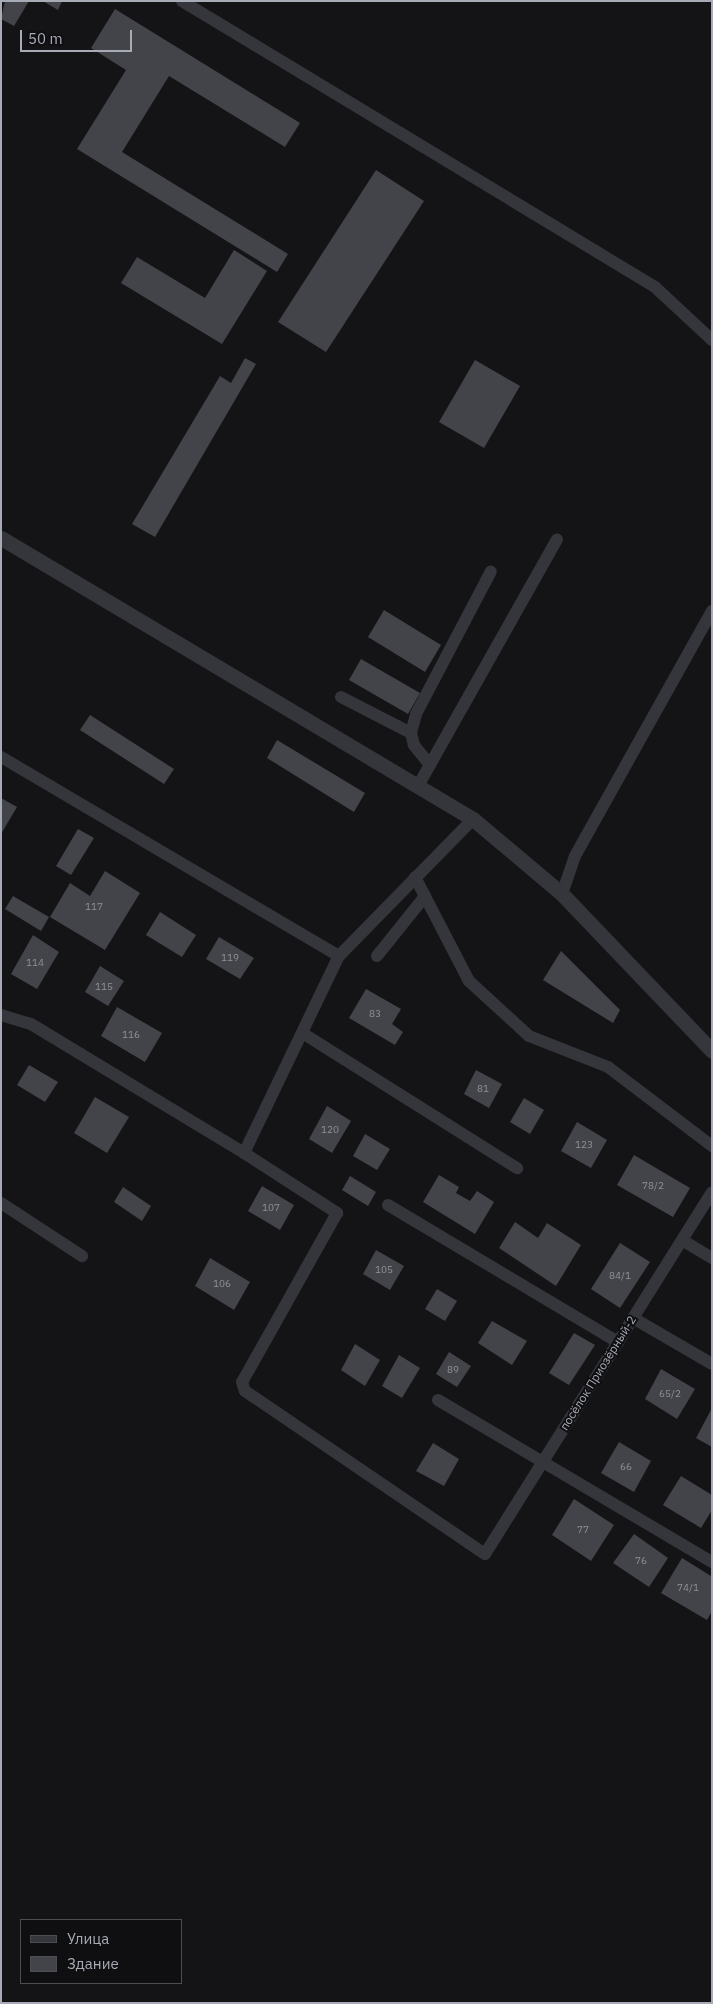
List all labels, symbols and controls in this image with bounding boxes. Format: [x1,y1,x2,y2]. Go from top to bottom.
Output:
scale bar [22,20,135,52]
text: 50 m [28,29,63,48]
house number: 117 [85,901,103,913]
house number: 119 [221,952,239,964]
house number: 114 [26,957,44,969]
house number: 115 [95,981,113,993]
house number: 83 [369,1008,381,1020]
house number: 116 [122,1029,140,1041]
house number: 81 [477,1083,489,1095]
house number: 120 [321,1124,339,1136]
house number: 123 [575,1139,593,1151]
house number: 78/2 [642,1180,664,1192]
house number: 107 [262,1202,280,1214]
house number: 105 [375,1264,393,1276]
house number: 84/1 [609,1270,631,1282]
house number: 106 [213,1278,231,1290]
street label: посёлок Приозёрный-2 [557,1313,639,1433]
house number: 89 [447,1364,459,1376]
house number: 65/2 [659,1388,681,1400]
house number: 66 [620,1461,632,1473]
house number: 77 [577,1524,589,1536]
house number: 76 [635,1555,647,1567]
house number: 74/1 [677,1582,699,1594]
legend [20,1919,182,1984]
text: Улица [67,1929,109,1948]
text: Здание [67,1954,119,1973]

